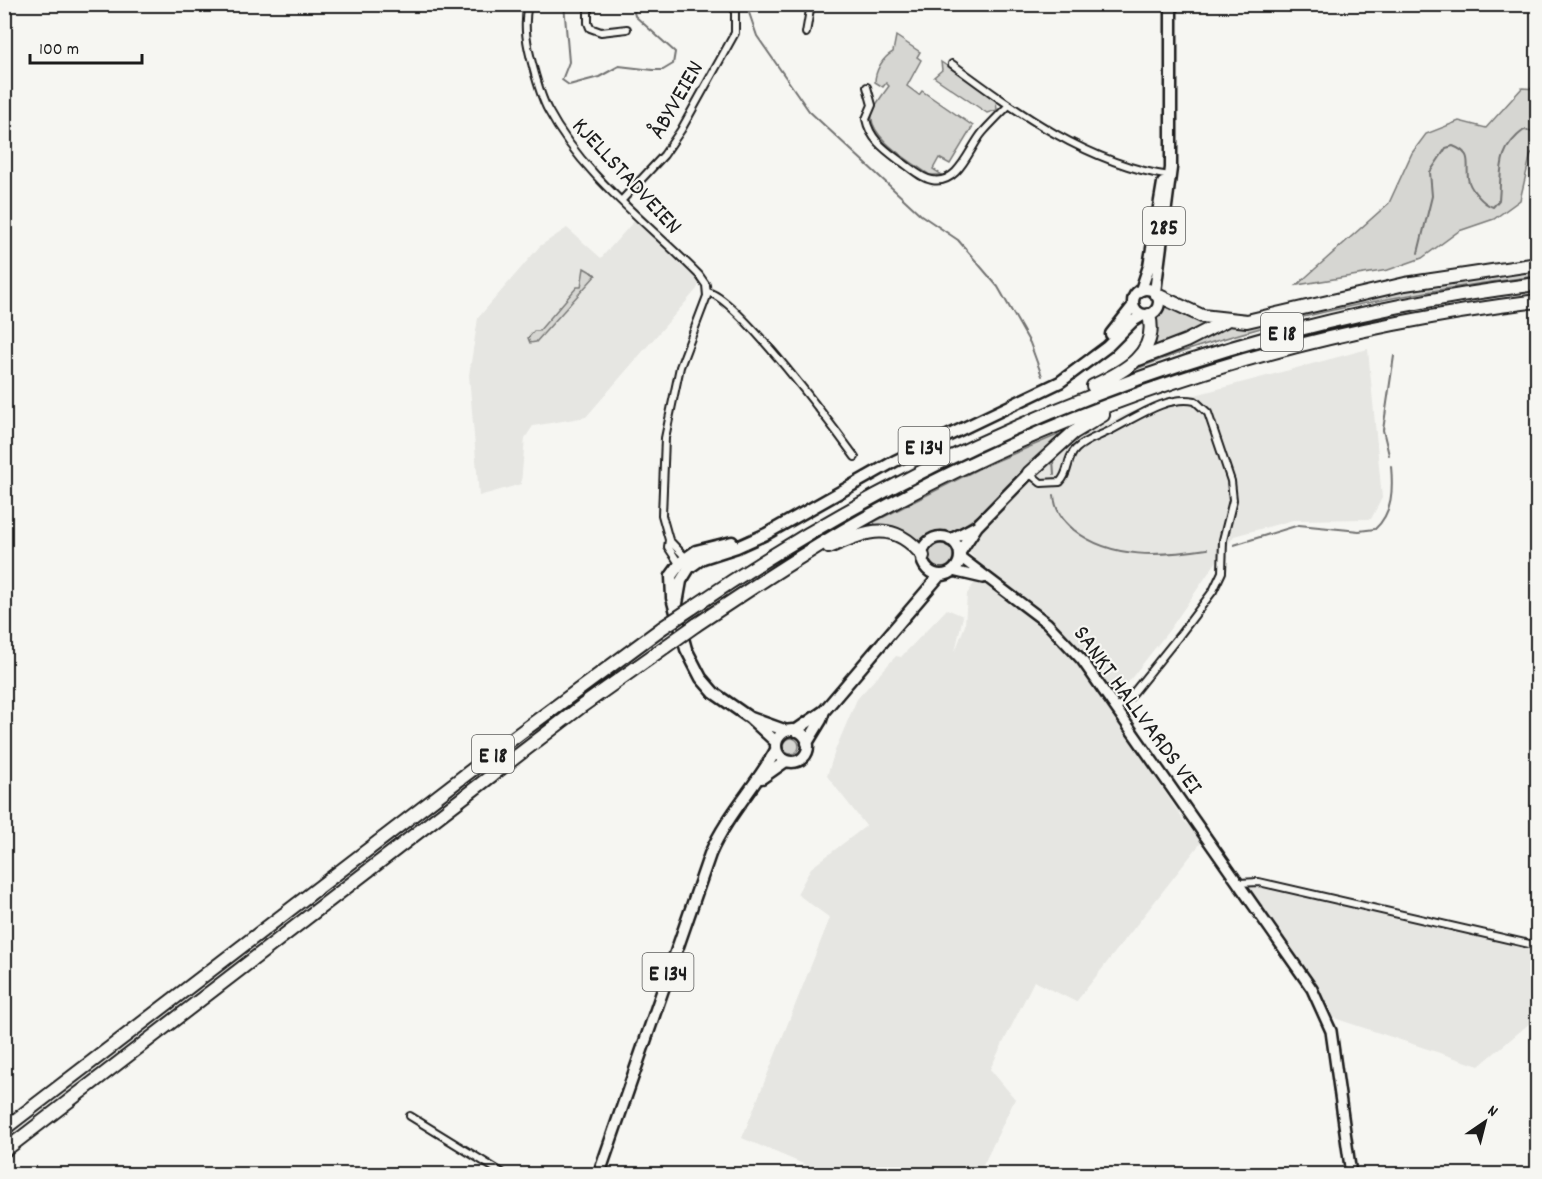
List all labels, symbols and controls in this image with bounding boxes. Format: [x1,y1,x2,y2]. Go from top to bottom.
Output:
scale bar [30,27,142,65]
text: 100 m [39,38,79,63]
street label: ÅBYVEIEN [642,55,714,146]
street label: KJELLSTADVEIEN [563,111,689,243]
road number: 285 [1143,207,1185,245]
road number: E 18 [1261,313,1303,351]
road number: E 134 [898,427,950,465]
street label: SANKT HALLVARDS VEI [1064,619,1210,803]
road number: E 18 [472,735,514,773]
road number: E 134 [642,953,694,991]
north arrow [1455,1092,1515,1152]
text: N [1482,1100,1502,1124]

